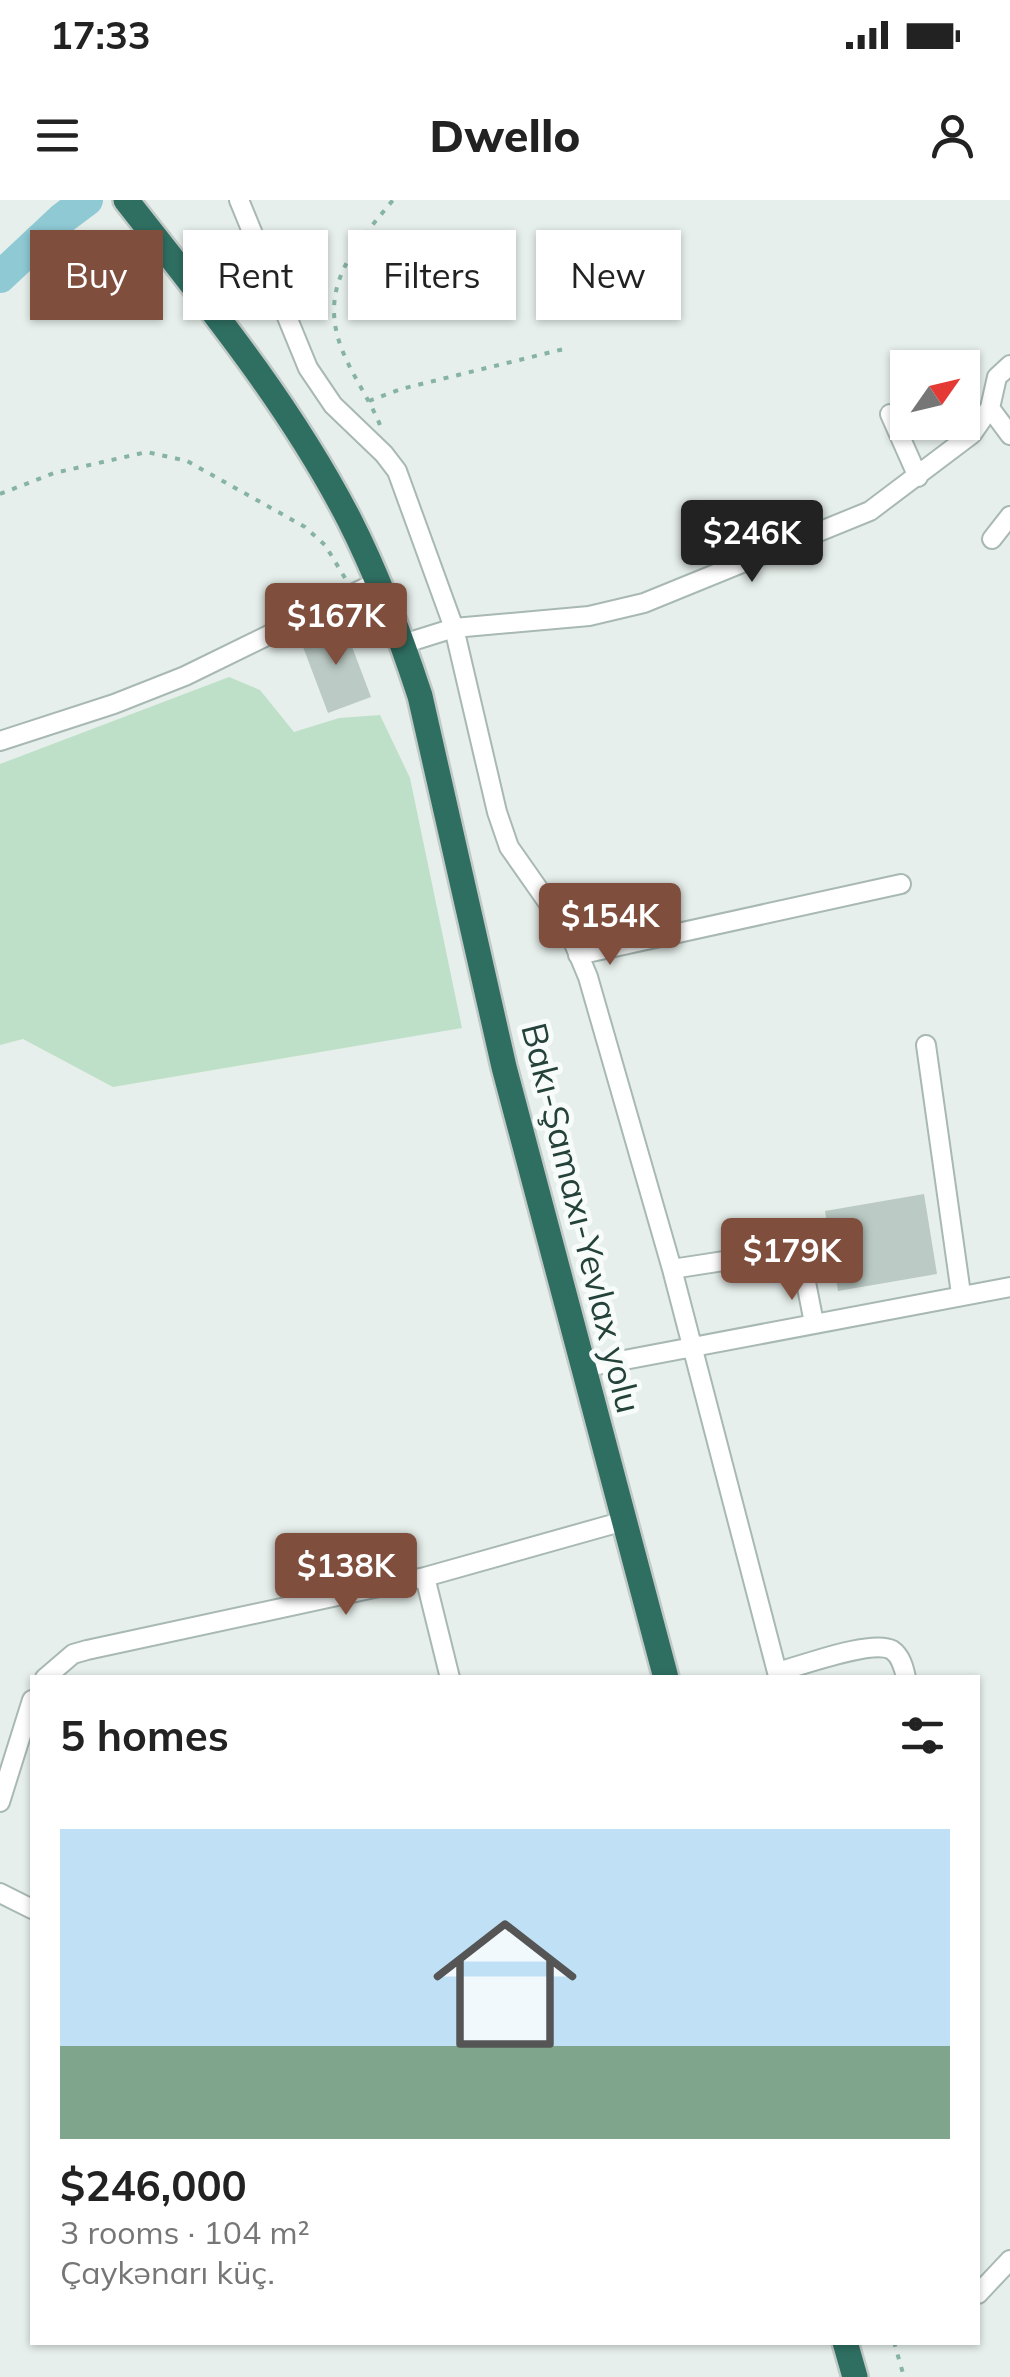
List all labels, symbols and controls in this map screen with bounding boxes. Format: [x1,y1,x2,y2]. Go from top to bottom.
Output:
text: 17:33 [50,11,151,59]
text: Dwello [430,107,580,163]
icon: menu [30,108,85,163]
icon: person [925,108,980,163]
chip: Buy [30,230,163,320]
chip: Rent [183,230,328,320]
chip: Filters [348,230,516,320]
chip: New [536,230,681,320]
north arrow [890,350,980,440]
map controls [890,350,980,440]
pin: $246K [682,500,822,585]
text: $246K [703,512,801,552]
pin: $167K [266,583,406,668]
text: $167K [287,595,385,635]
pin: $154K [540,883,680,968]
text: $154K [561,895,659,935]
street label: Bakı-Şamaxı-Yevlax yolu [512,1018,652,1417]
pin: $179K [722,1218,862,1303]
text: $179K [743,1230,841,1270]
pin: $138K [276,1533,416,1618]
text: $138K [297,1545,395,1585]
icon: filters [895,1708,950,1763]
text: 5 homes [60,1709,229,1762]
icon: home [415,1894,595,2074]
text: $246,000 [60,2159,247,2212]
text: 3 rooms · 104 m² [60,2212,310,2252]
text: Çaykənarı küç. [60,2252,275,2292]

